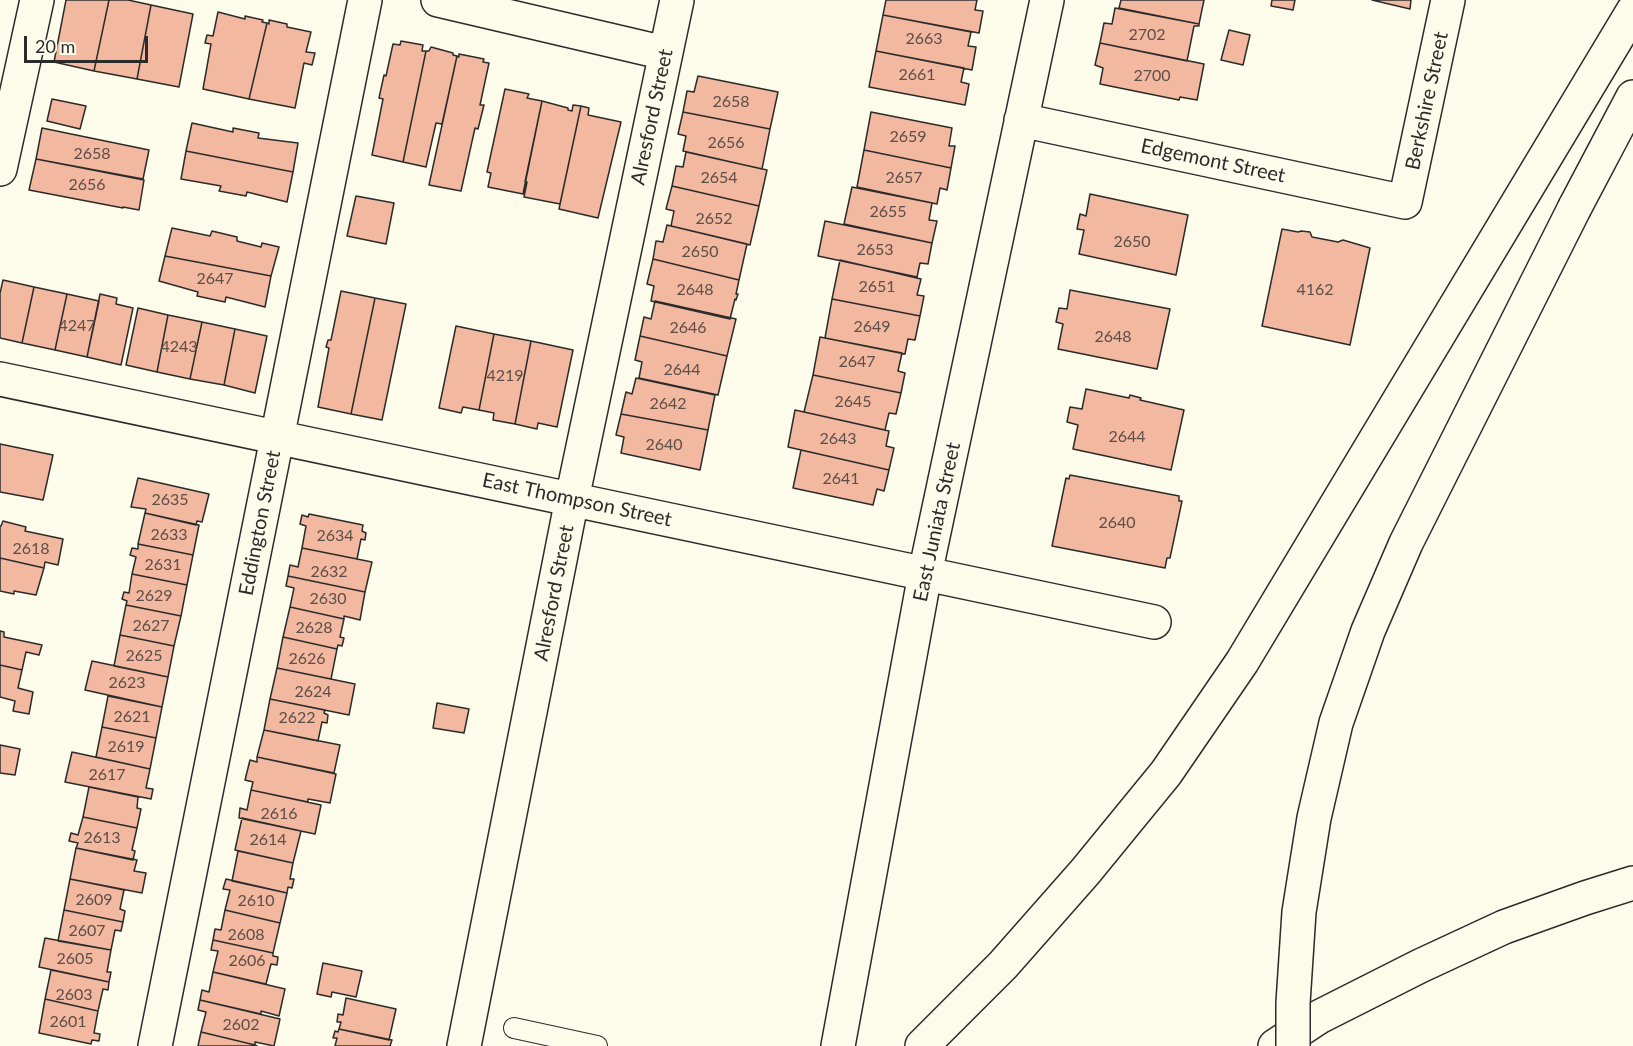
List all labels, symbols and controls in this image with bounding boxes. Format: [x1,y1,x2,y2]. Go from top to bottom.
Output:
scale bar [27,24,152,62]
house number: 2702 [1128,25,1166,45]
house number: 2663 [905,29,943,49]
street label: Berkshire Street [1401,30,1453,172]
text: 20 m [35,35,75,57]
street label: Alresford Street [626,47,678,187]
house number: 2661 [898,65,936,85]
house number: 2700 [1133,66,1171,86]
house number: 2658 [712,92,750,112]
house number: 2659 [889,127,927,147]
house number: 2656 [707,133,745,153]
street label: Edgemont Street [1139,134,1287,188]
house number: 2658 [73,144,111,164]
house number: 2654 [700,168,738,188]
house number: 2657 [885,168,923,188]
house number: 2656 [68,175,106,195]
house number: 2655 [869,202,907,222]
house number: 2652 [695,209,733,229]
house number: 2650 [1113,232,1151,252]
house number: 2653 [856,240,894,260]
house number: 2650 [681,242,719,262]
house number: 2647 [196,269,234,289]
house number: 2651 [858,277,896,297]
house number: 2648 [676,280,714,300]
house number: 4162 [1296,280,1334,300]
house number: 4247 [58,316,96,336]
house number: 2649 [853,317,891,337]
house number: 2646 [669,318,707,338]
house number: 2648 [1094,327,1132,347]
house number: 4243 [160,337,198,357]
house number: 2647 [838,352,876,372]
house number: 2644 [663,360,701,380]
house number: 4219 [486,366,524,386]
house number: 2645 [834,392,872,412]
house number: 2642 [649,394,687,414]
house number: 2644 [1108,427,1146,447]
house number: 2643 [819,429,857,449]
house number: 2640 [645,435,683,455]
street label: East Juniata Street [908,440,966,604]
street label: Eddington Street [234,448,286,598]
street label: East Thompson Street [480,468,674,532]
house number: 2641 [822,469,860,489]
house number: 2635 [151,490,189,510]
house number: 2640 [1098,513,1136,533]
street label: Alresford Street [529,523,579,663]
house number: 2633 [150,525,188,545]
house number: 2634 [316,526,354,546]
house number: 2618 [12,539,50,559]
house number: 2631 [144,555,182,575]
house number: 2632 [310,562,348,582]
house number: 2629 [135,586,173,606]
house number: 2630 [309,589,347,609]
house number: 2627 [132,616,170,636]
house number: 2628 [295,618,333,638]
house number: 2625 [125,646,163,666]
house number: 2626 [288,649,326,669]
house number: 2623 [108,673,146,693]
house number: 2624 [294,682,332,702]
house number: 2621 [113,707,151,727]
house number: 2622 [278,708,316,728]
house number: 2619 [107,737,145,757]
house number: 2617 [88,765,126,785]
house number: 2616 [260,804,298,824]
house number: 2613 [83,828,121,848]
house number: 2614 [249,830,287,850]
house number: 2609 [75,890,113,910]
house number: 2610 [237,891,275,911]
house number: 2607 [68,921,106,941]
house number: 2608 [227,925,265,945]
house number: 2605 [56,949,94,969]
house number: 2606 [228,951,266,971]
house number: 2603 [55,985,93,1005]
house number: 2601 [49,1012,87,1032]
house number: 2602 [222,1015,260,1035]

